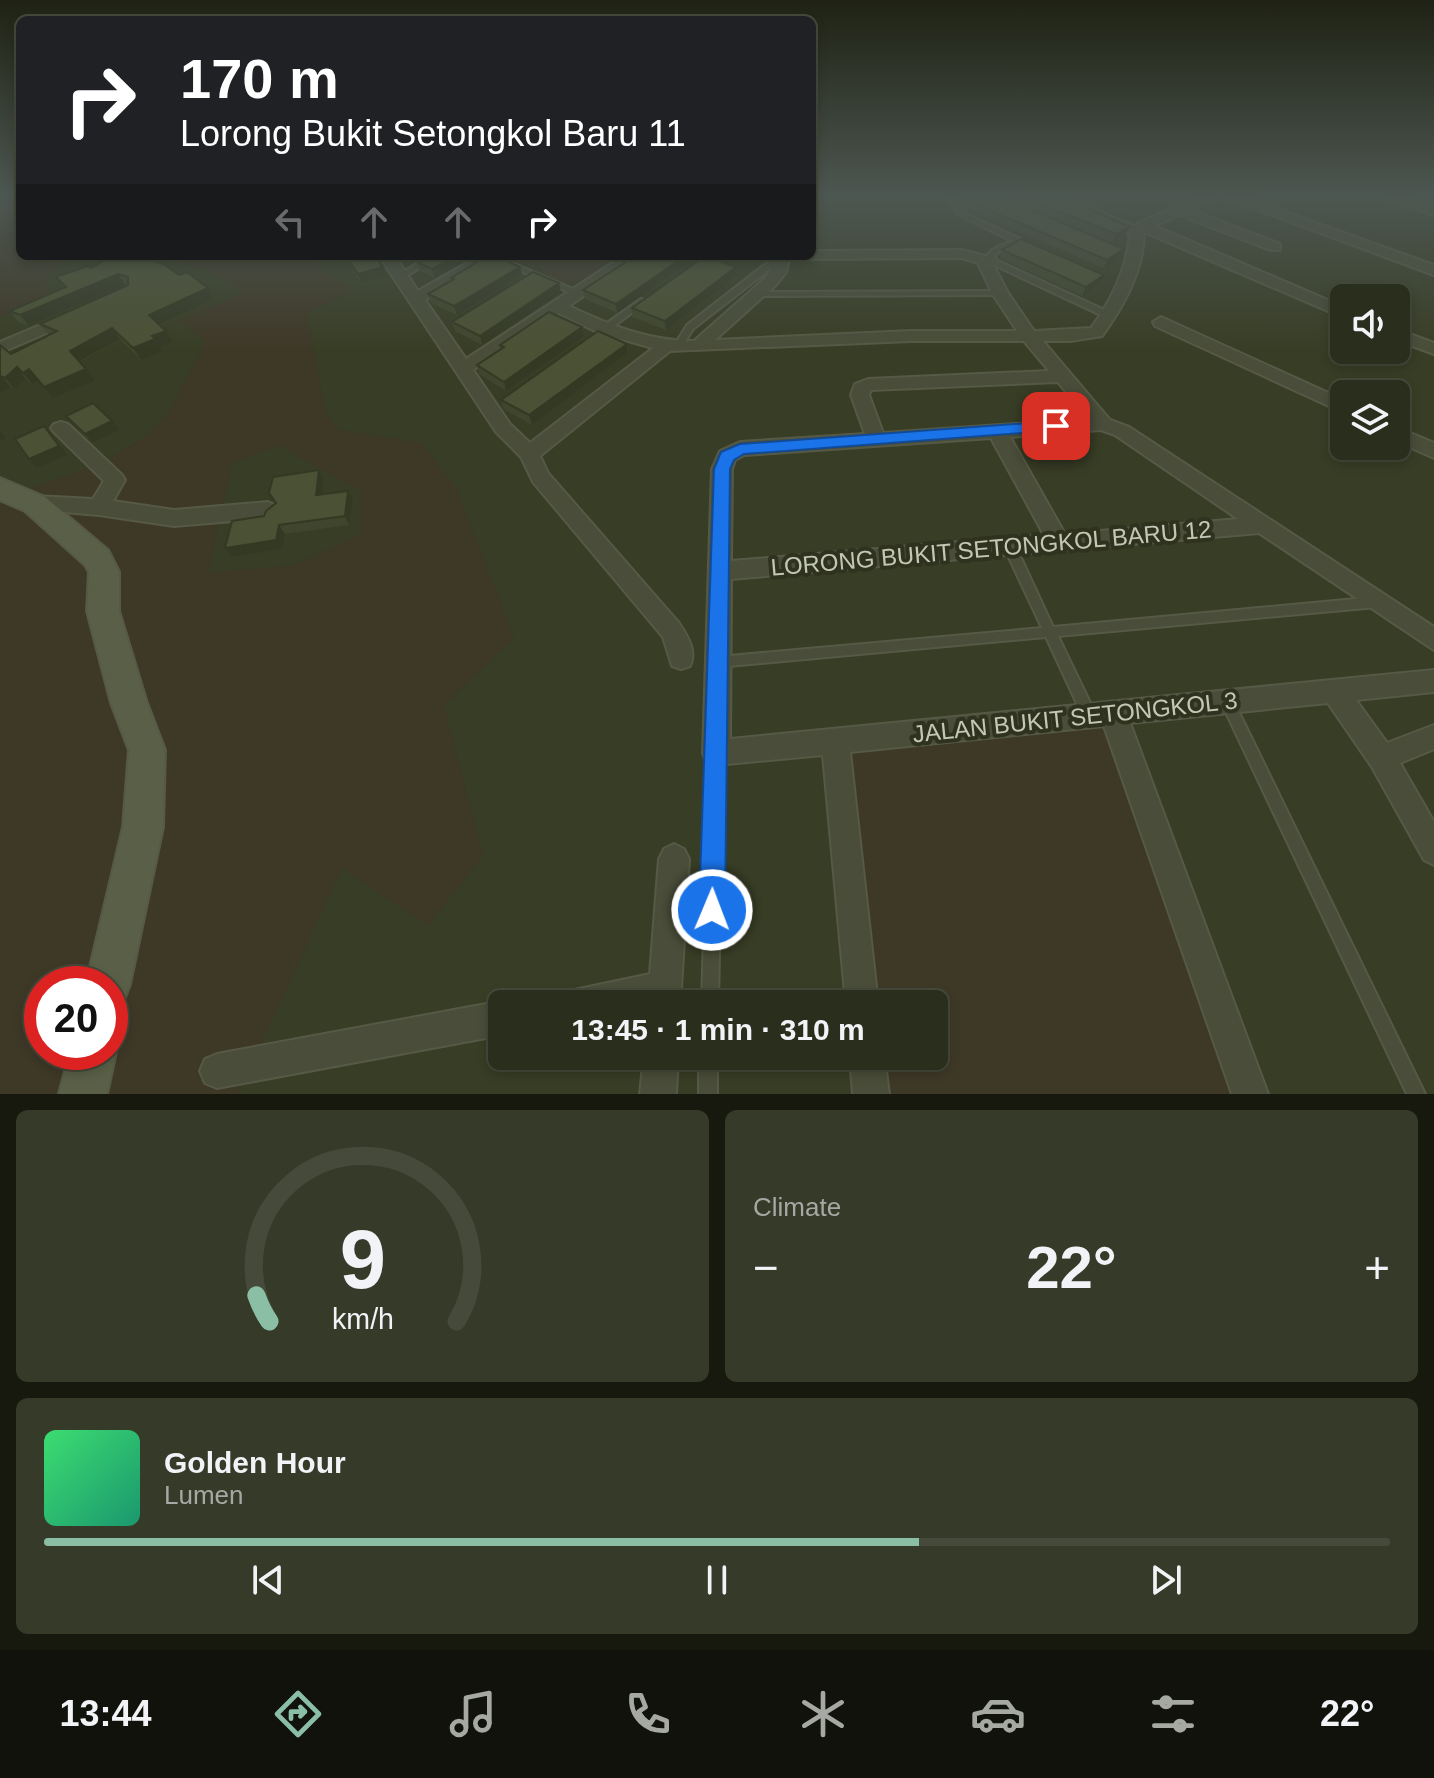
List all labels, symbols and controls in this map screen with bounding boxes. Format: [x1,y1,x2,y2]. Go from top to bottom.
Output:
text: 170 m [180,47,339,110]
icon: right [48,48,152,152]
text: Lorong Bukit Setongkol Baru 11 [180,113,686,154]
icon: left [268,200,312,244]
icon: ahead [352,200,396,244]
icon: ahead [436,200,480,244]
icon: right [520,200,564,244]
map controls [1330,284,1410,460]
button: sound [1330,284,1410,364]
button: layers [1330,380,1410,460]
pin [1022,392,1090,460]
icon: arrive [1034,404,1078,448]
street label: LORONG BUKIT SETONGKOL BARU 12 [769,515,1213,581]
street label: JALAN BUKIT SETONGKOL 3 [911,687,1239,747]
position arrow [670,868,754,952]
speed limit sign: 20 [24,966,128,1070]
text: 13:45 · 1 min · 310 m [571,1013,865,1046]
text: Climate [753,1192,841,1222]
text: 9 [339,1213,386,1306]
text: 22° [1026,1234,1117,1301]
text: − [753,1243,779,1292]
text: + [1364,1243,1390,1292]
text: km/h [332,1303,393,1335]
text: Golden Hour [164,1446,346,1479]
text: Lumen [164,1480,244,1510]
icon: previous [246,1558,290,1602]
icon: pause [695,1558,739,1602]
icon: next [1144,1558,1188,1602]
icon: directions [270,1686,326,1742]
icon: music [445,1686,501,1742]
icon: phone [620,1686,676,1742]
icon: climate [795,1686,851,1742]
icon: car [970,1686,1026,1742]
icon: filters [1145,1686,1201,1742]
text: 13:44 [59,1693,152,1734]
text: 22° [1320,1693,1374,1734]

